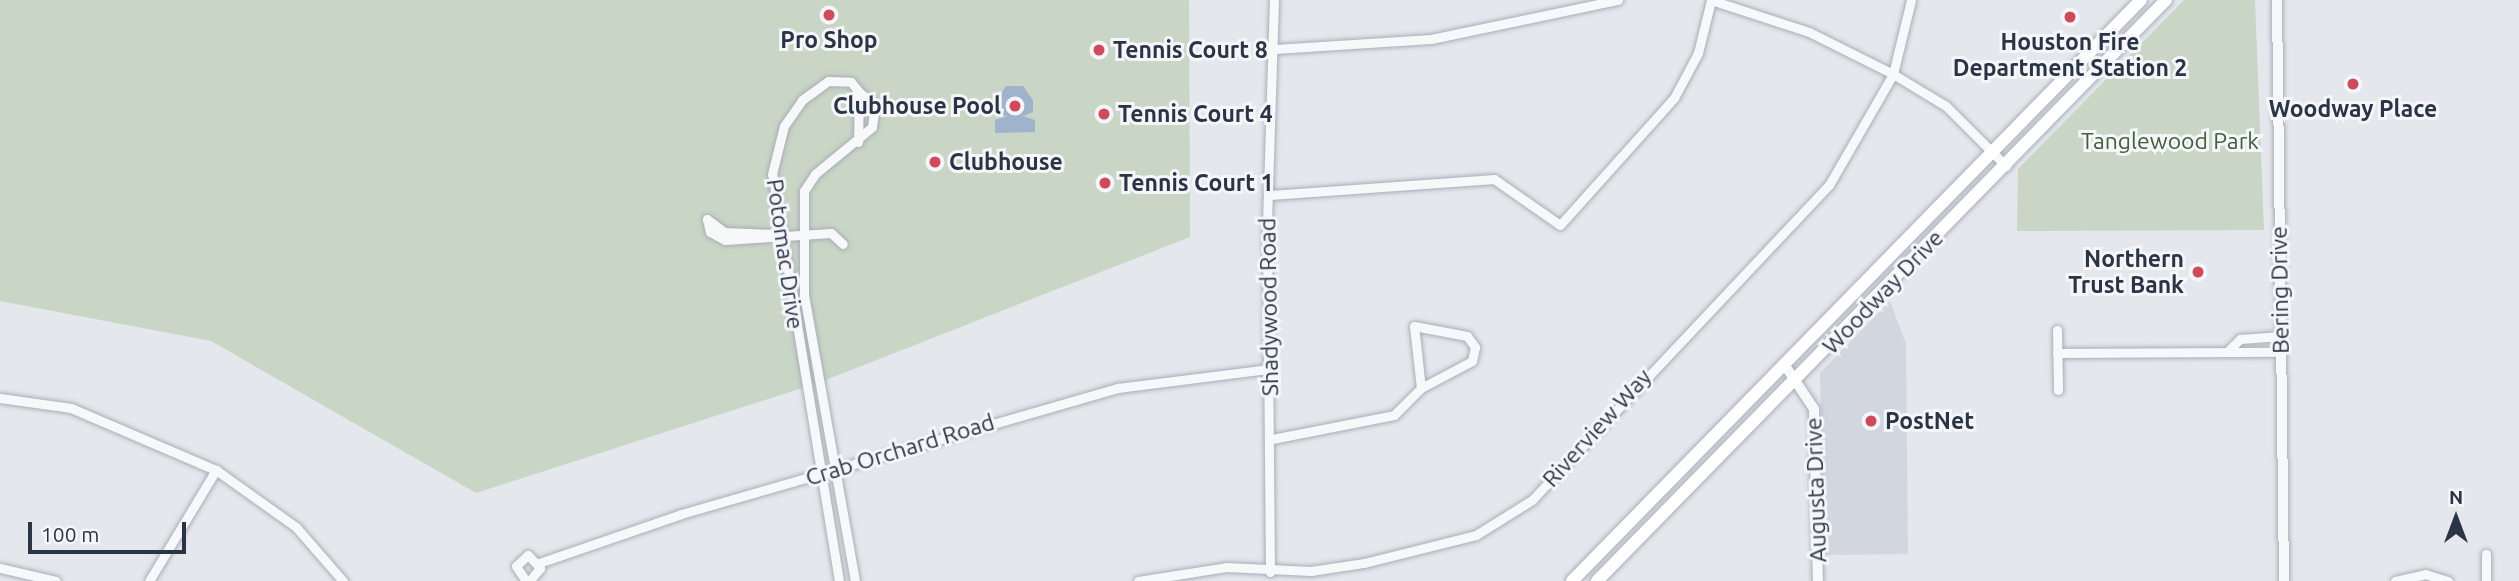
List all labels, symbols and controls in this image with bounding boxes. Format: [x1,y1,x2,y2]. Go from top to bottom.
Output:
marker: Pro Shop [821,7,837,23]
marker: Houston Fire Department Station 2 [2062,9,2078,25]
place label: Pro Shop [780,26,878,54]
place label: Houston Fire Department Station 2 [1953,28,2187,82]
place label: Tennis Court 8 [1113,36,1268,64]
marker: Tennis Court 8 [1091,42,1107,58]
marker: Woodway Place [2345,76,2361,92]
place label: Clubhouse Pool [833,92,1001,120]
place label: Woodway Place [2269,95,2437,123]
marker: Clubhouse Pool [1007,98,1023,114]
place label: Tennis Court 4 [1118,100,1273,128]
marker: Tennis Court 4 [1096,106,1112,122]
park label: Tanglewood Park [2081,127,2259,155]
place label: Clubhouse [949,148,1063,176]
marker: Clubhouse [927,154,943,170]
place label: Tennis Court 1 [1119,169,1274,197]
marker: Tennis Court 1 [1097,175,1113,191]
street label: Potomac Drive [761,177,809,331]
street label: Shadywood Road [1254,218,1284,396]
street label: Woodway Drive [1817,224,1949,360]
street label: Bering Drive [2265,226,2295,354]
place label: Northern Trust Bank [2068,245,2184,299]
marker: Northern Trust Bank [2190,264,2206,280]
street label: Riverview Way [1537,363,1657,493]
place label: PostNet [1885,407,1974,435]
street label: Crab Orchard Road [802,408,998,492]
marker: PostNet [1863,413,1879,429]
street label: Augusta Drive [1800,417,1832,563]
north arrow [2421,483,2491,553]
text: N [2449,486,2463,508]
scale bar [32,508,189,552]
text: 100 m [41,522,99,546]

